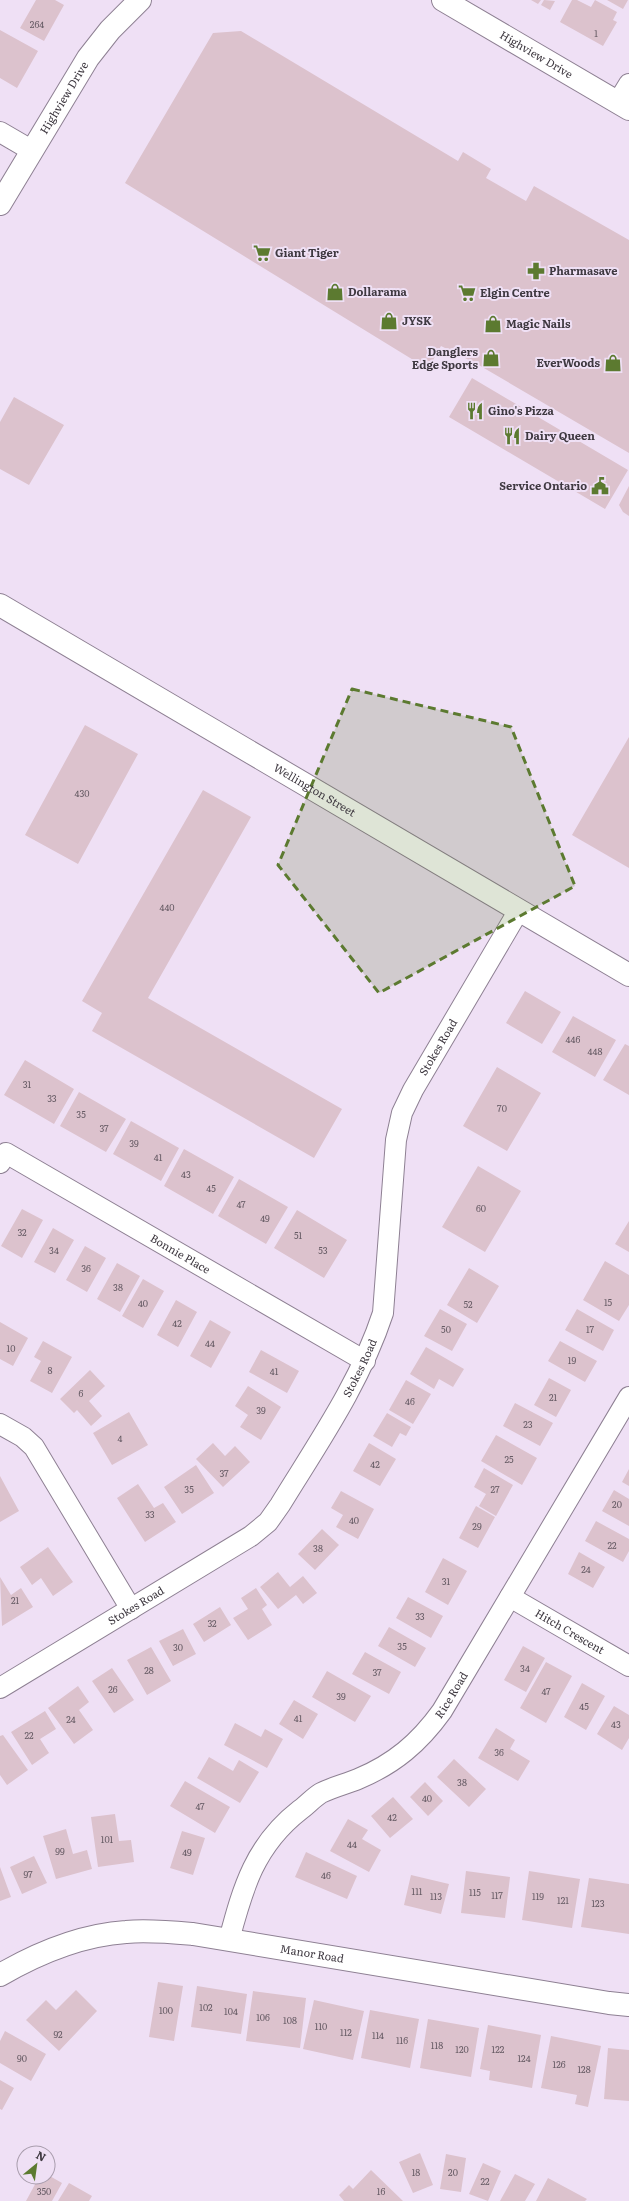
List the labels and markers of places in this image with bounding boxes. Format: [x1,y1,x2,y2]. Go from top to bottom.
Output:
supermarket icon: Giant Tiger [252,243,272,263]
place label: Giant Tiger [275,244,339,260]
pharmacy icon: Pharmasave [526,261,546,281]
place label: Pharmasave [549,262,617,278]
shop icon: Dollarama [325,282,345,302]
place label: Dollarama [348,283,408,299]
supermarket icon: Elgin Centre [457,283,477,303]
place label: Elgin Centre [480,284,550,300]
shop icon: JYSK [379,311,399,331]
place label: JYSK [402,312,432,328]
shop icon: Magic Nails [483,314,503,334]
place label: Magic Nails [506,315,571,331]
place label: Danglers Edge Sports [412,343,479,372]
shop icon: Danglers Edge Sports [481,348,501,368]
shop icon: EverWoods [603,353,623,373]
place label: EverWoods [536,354,601,370]
restaurant icon: Gino's Pizza [465,401,485,421]
place label: Gino's Pizza [488,402,555,418]
restaurant icon: Dairy Queen [502,426,522,446]
place label: Dairy Queen [525,427,595,443]
public building icon: Service Ontario [590,476,610,496]
place label: Service Ontario [499,477,587,493]

